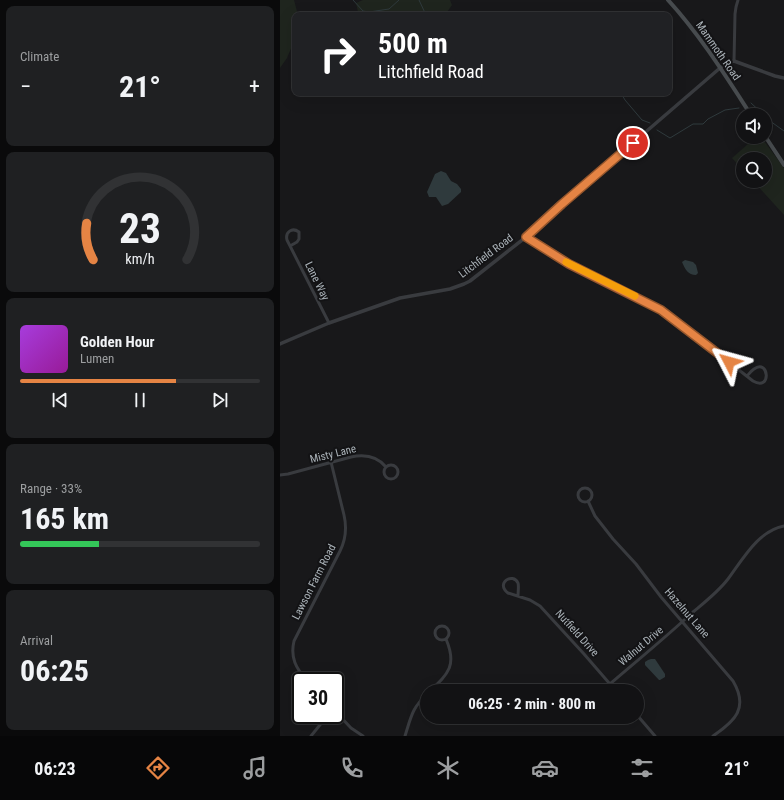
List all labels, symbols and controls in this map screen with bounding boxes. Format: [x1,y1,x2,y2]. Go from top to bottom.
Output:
street label: Mammoth Road [693,19,743,83]
text: 500 m [378,27,448,60]
icon: right [312,28,364,80]
text: Climate [20,49,59,64]
text: Litchfield Road [378,61,484,82]
text: 21° [119,69,161,104]
text: − [20,74,31,99]
text: + [249,74,260,99]
map controls [736,108,772,188]
button: sound [736,108,772,144]
pin [616,126,650,160]
icon: arrive [622,132,644,154]
button: search [736,152,772,188]
text: 23 [119,204,161,253]
street label: Litchfield Road [456,231,516,281]
text: km/h [125,251,155,267]
street label: Lane Way [302,260,332,303]
text: Golden Hour [80,333,155,351]
position arrow [708,341,750,383]
text: Lumen [80,351,114,366]
icon: previous [49,389,71,411]
icon: pause [129,389,151,411]
icon: next [209,389,231,411]
street label: Misty Lane [309,442,357,466]
text: Range · 33% [20,481,82,496]
text: 165 km [20,501,109,536]
street label: Lawson Farm Road [289,542,339,622]
street label: Hazelnut Lane [662,585,712,641]
street label: Nutfield Drive [553,607,601,659]
street label: Walnut Drive [616,624,666,668]
text: Arrival [20,633,53,648]
text: 06:25 [20,653,89,688]
speed limit sign: 30 [292,672,344,724]
text: 06:25 · 2 min · 800 m [468,695,596,713]
icon: directions [144,754,172,782]
icon: music [241,754,269,782]
icon: phone [338,754,366,782]
icon: climate [434,754,462,782]
icon: car [531,754,559,782]
icon: filters [628,754,656,782]
text: 06:23 [34,758,76,779]
text: 21° [724,758,750,779]

